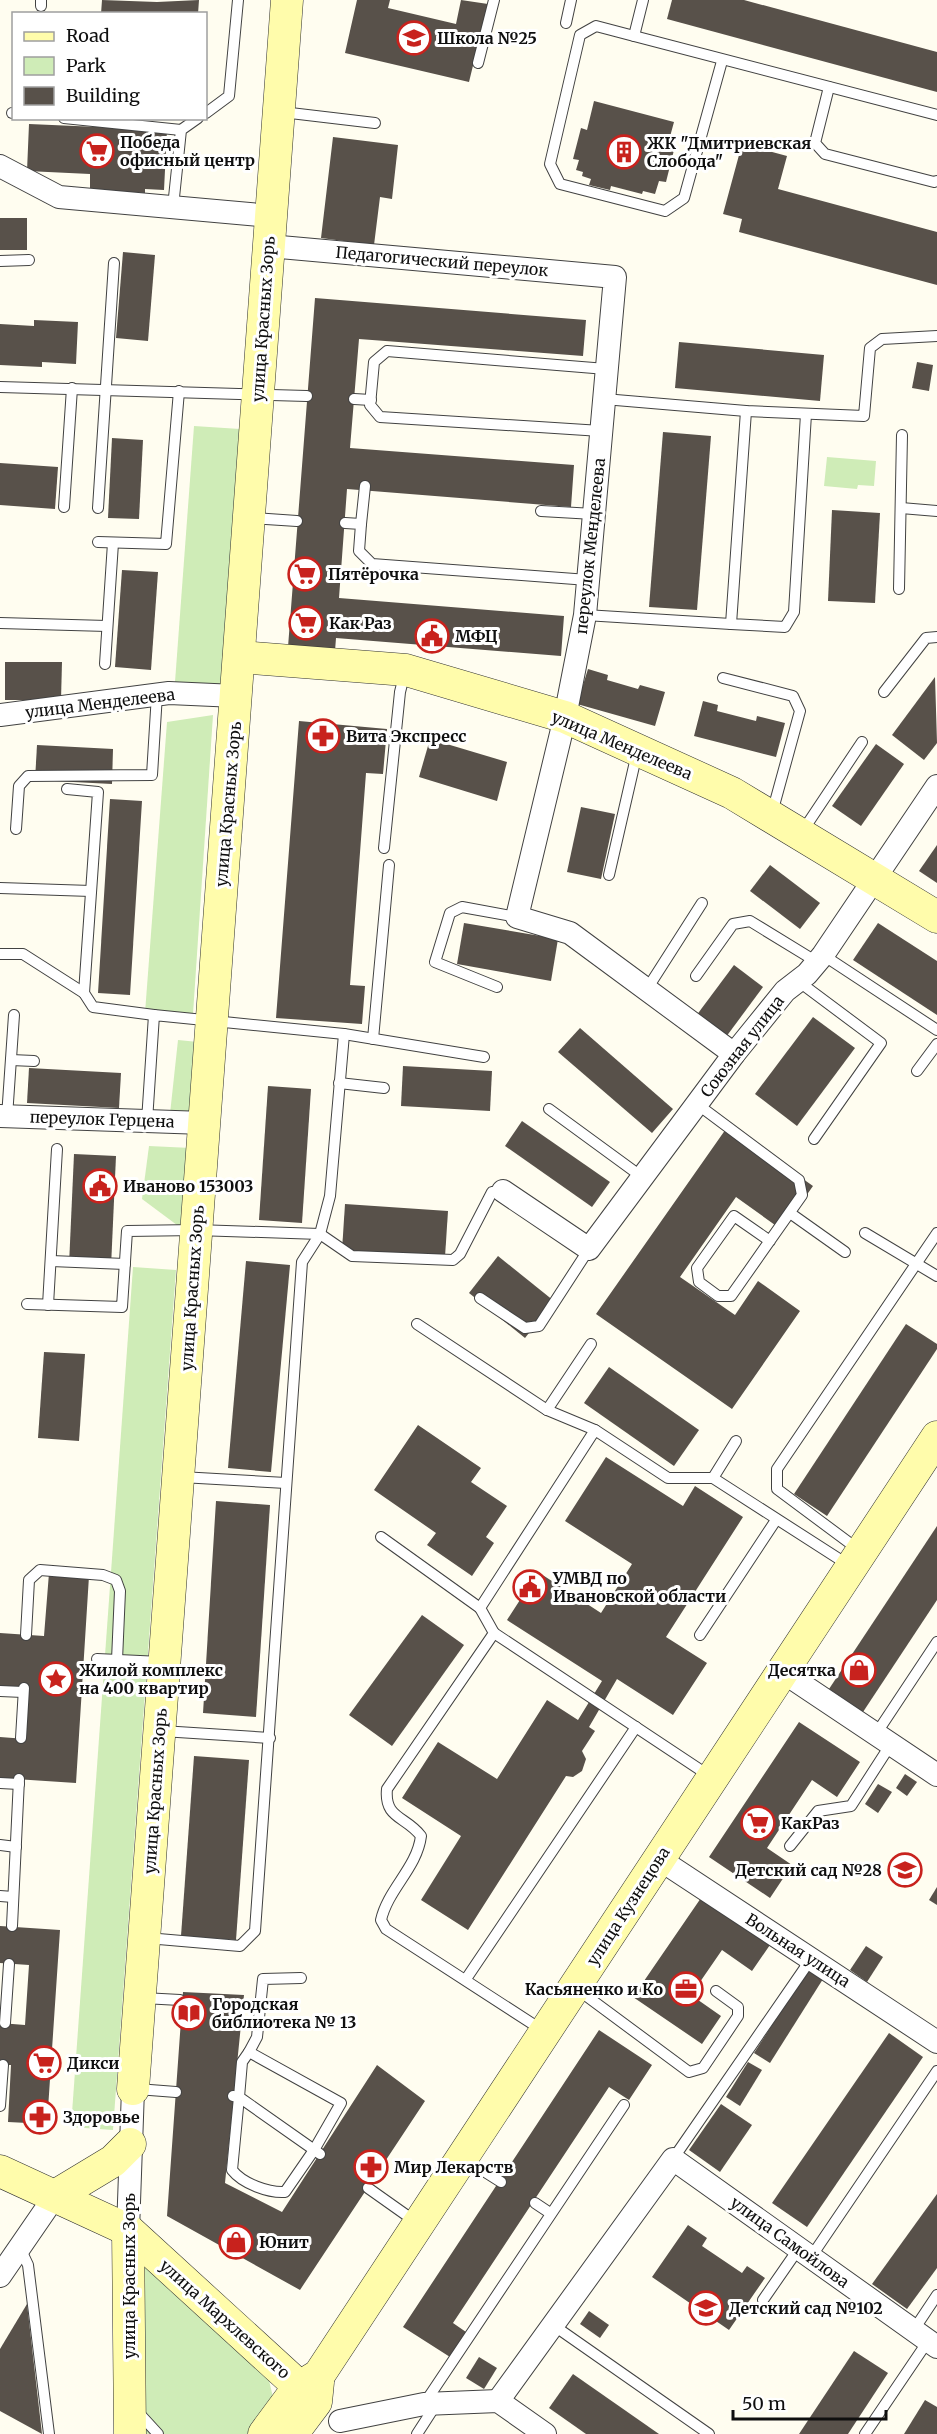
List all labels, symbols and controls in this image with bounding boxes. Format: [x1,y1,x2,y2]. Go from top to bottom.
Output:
legend [12,12,207,120]
school or university icon: Школа №25 [396,20,432,56]
text: Road [66,24,110,47]
place label: Школа №25 [437,28,537,48]
text: Park [66,54,107,77]
text: Building [66,84,140,107]
place label: Победа офисный центр [120,132,255,170]
supermarket icon: Победа офисный центр [79,133,115,169]
place label: ЖК "Дмитриевская Слобода" [647,133,812,171]
building icon: ЖК "Дмитриевская Слобода" [606,134,642,170]
street label: улица Красных Зорь [247,235,279,403]
street label: Педагогический переулок [335,242,549,280]
street label: переулок Менделеева [571,457,609,635]
supermarket icon: Пятёрочка [287,556,323,592]
place label: Пятёрочка [328,564,419,584]
supermarket icon: Как Раз [288,605,324,641]
place label: Как Раз [329,613,391,633]
public building icon: МФЦ [414,618,450,654]
place label: МФЦ [455,626,498,646]
street label: улица Менделеева [24,684,176,722]
street label: улица Менделеева [549,706,696,784]
pharmacy icon: Вита Экспресс [305,718,341,754]
street label: улица Красных Зорь [211,720,245,888]
place label: Вита Экспресс [346,726,466,746]
street label: Союзная улица [696,991,788,1101]
street label: переулок Герцена [29,1106,175,1132]
public building icon: Иваново 153003 [82,1168,118,1204]
place label: Иваново 153003 [123,1176,253,1196]
street label: улица Красных Зорь [176,1204,208,1372]
place label: УМВД по Ивановской области [552,1568,726,1606]
public building icon: УМВД по Ивановской области [512,1569,548,1605]
shop icon: Десятка [841,1652,877,1688]
place label: Жилой комплекс на 400 квартир [79,1660,223,1698]
place label: Десятка [768,1660,836,1680]
place icon: Жилой комплекс на 400 квартир [38,1661,74,1697]
street label: улица Красных Зорь [139,1707,171,1875]
supermarket icon: КакРаз [740,1805,776,1841]
place label: КакРаз [781,1813,840,1833]
street label: улица Кузнецова [582,1843,674,1969]
school or university icon: Детский сад №28 [887,1852,923,1888]
place label: Детский сад №28 [735,1860,882,1880]
street label: Вольная улица [742,1909,854,1991]
office icon: Касьяненко и Ко [668,1971,704,2007]
place label: Касьяненко и Ко [525,1979,663,1999]
place label: Городская библиотека № 13 [212,1994,356,2032]
library icon: Городская библиотека № 13 [171,1995,207,2031]
supermarket icon: Дикси [26,2045,62,2081]
place label: Дикси [67,2053,120,2073]
pharmacy icon: Здоровье [22,2099,58,2135]
place label: Здоровье [63,2107,140,2127]
pharmacy icon: Мир Лекарств [353,2149,389,2185]
place label: Мир Лекарств [394,2157,514,2177]
street label: улица Самойлова [727,2192,854,2292]
street label: улица Красных Зорь [119,2193,139,2359]
shop icon: Юнит [218,2224,254,2260]
place label: Юнит [259,2232,309,2252]
street label: улица Мархлевского [156,2255,294,2383]
school or university icon: Детский сад №102 [688,2290,724,2326]
place label: Детский сад №102 [729,2298,883,2318]
scale bar [733,2383,886,2421]
text: 50 m [742,2392,786,2415]

